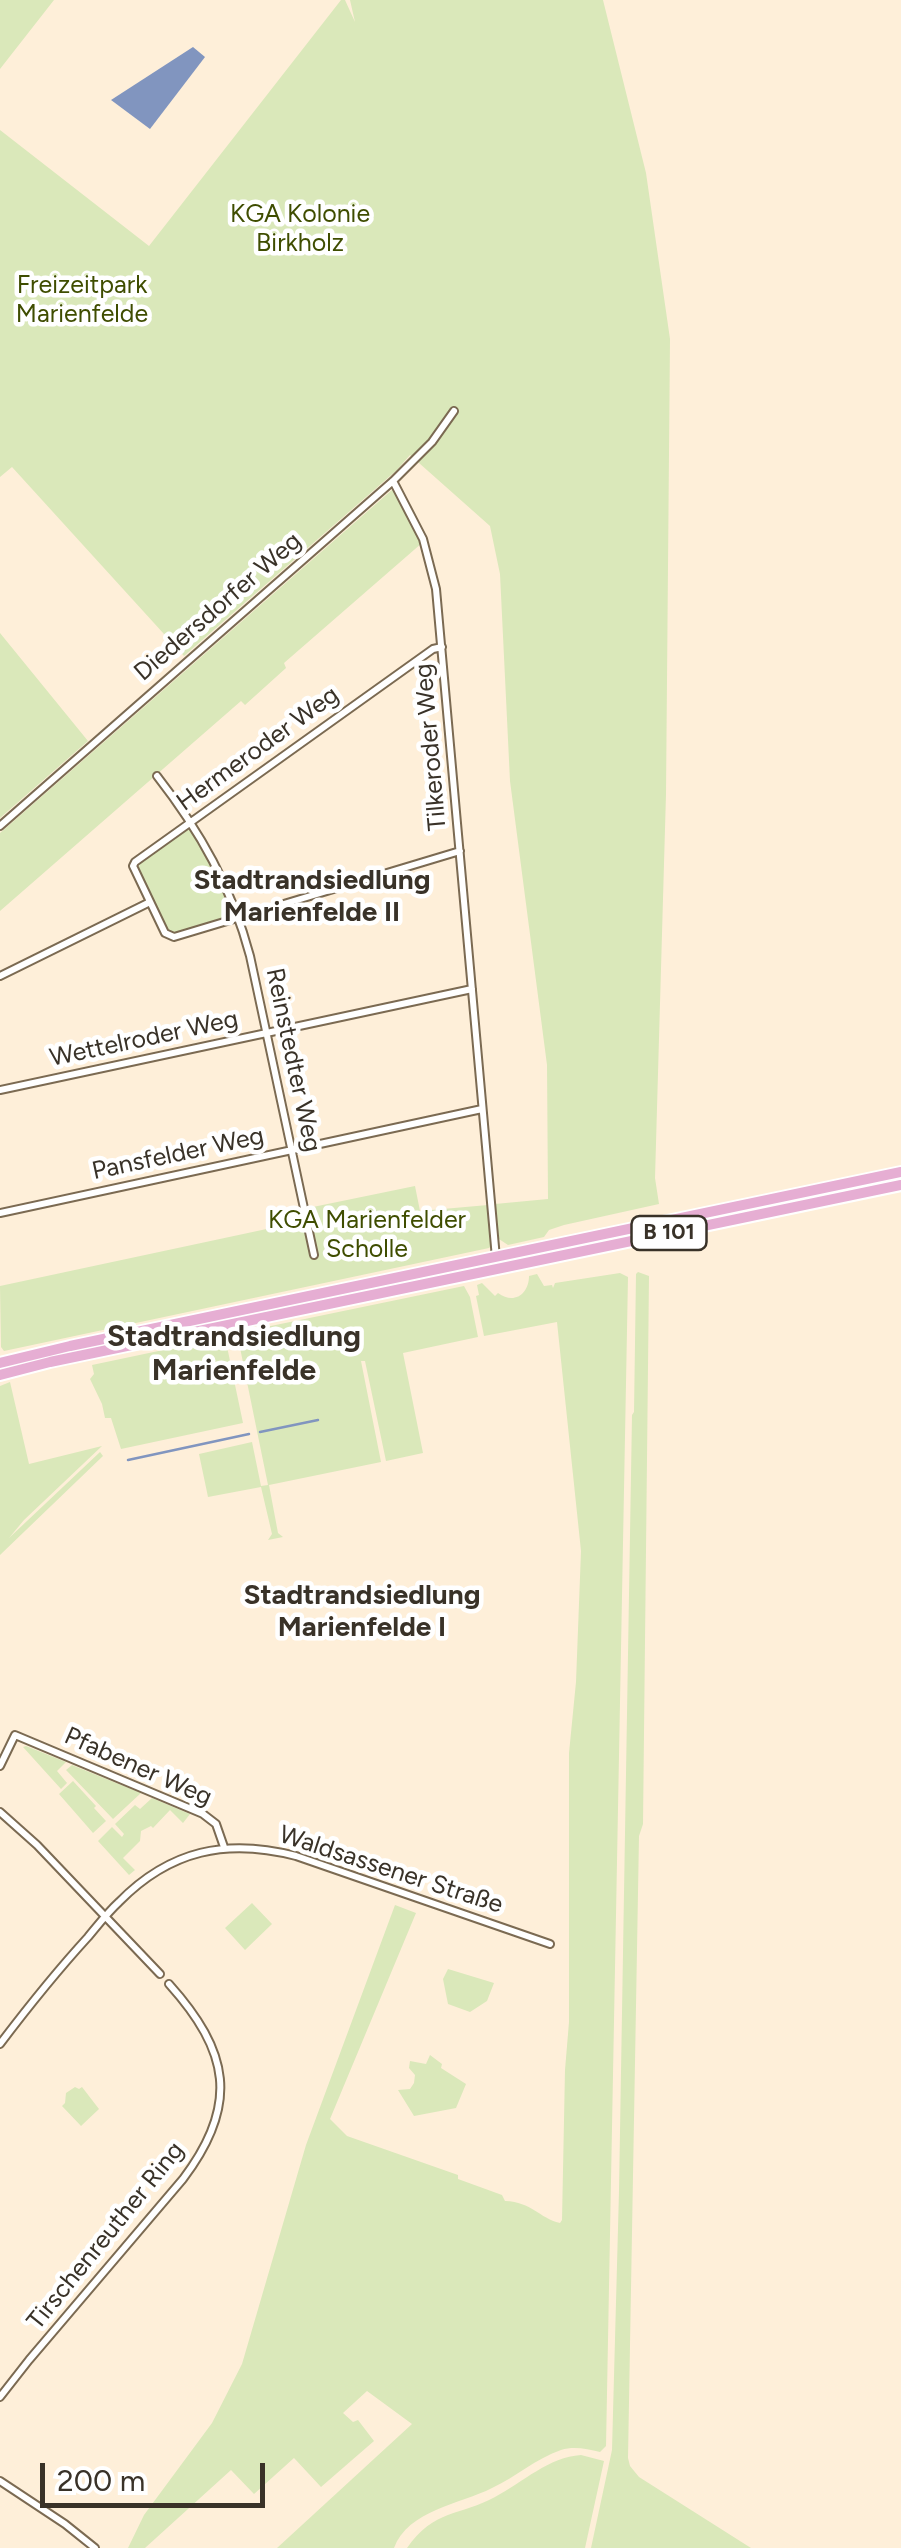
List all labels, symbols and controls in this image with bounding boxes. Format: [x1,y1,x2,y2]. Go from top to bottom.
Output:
park label: KGA Kolonie Birkholz [230,200,370,259]
park label: Freizeitpark Marienfelde [16,271,148,330]
street label: Diedersdorfer Weg [128,526,308,688]
street label: Tilkeroder Weg [409,662,453,832]
street label: Hermeroder Weg [171,680,345,818]
district label: Stadtrandsiedlung Marienfelde II [193,864,431,930]
street label: Reinstedter Weg [259,965,327,1155]
street label: Wettelroder Weg [47,1004,241,1074]
street label: Pansfelder Weg [89,1121,267,1187]
park label: KGA Marienfelder Scholle [268,1206,466,1265]
road number: B 101 [632,1216,706,1250]
district label: Stadtrandsiedlung Marienfelde [107,1319,361,1390]
district label: Stadtrandsiedlung Marienfelde I [243,1579,481,1645]
street label: Pfabener Weg [60,1721,216,1813]
street label: Waldsassener Straße [275,1820,507,1920]
street label: Tirschenreuther Ring [21,2136,191,2336]
scale bar [45,2443,270,2505]
text: 200 m [57,2462,145,2499]

